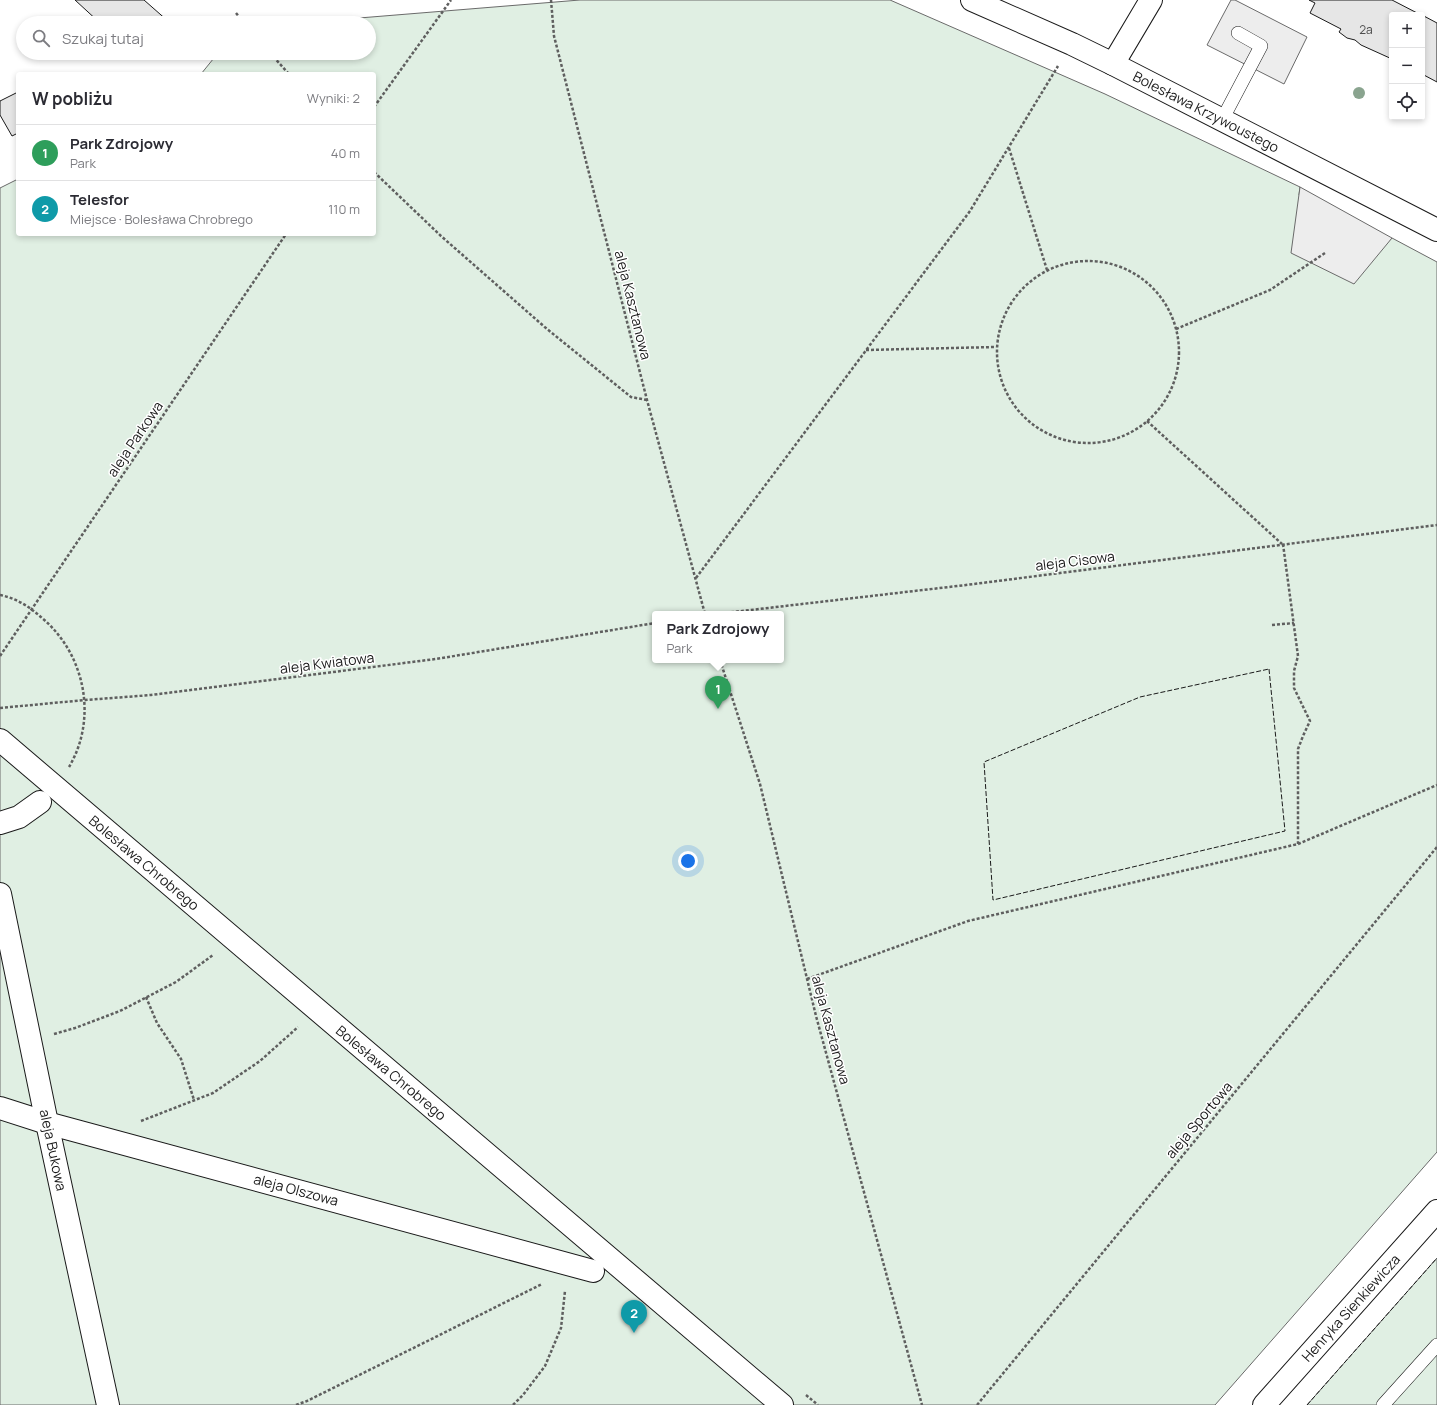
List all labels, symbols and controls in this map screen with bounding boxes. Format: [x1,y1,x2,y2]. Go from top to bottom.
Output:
map controls [1389,12,1425,120]
button: + [1389,12,1425,48]
search box [16,16,376,60]
house number: 2a [1359,21,1373,38]
icon: search [30,27,52,49]
text: Szukaj tutaj [62,28,144,49]
button: − [1389,48,1425,84]
street label: Bolesława Krzywoustego [1130,66,1282,157]
button: locate [1389,84,1425,120]
text: W pobliżu [32,87,113,110]
text: Wyniki: 2 [307,89,360,107]
text: Park Zdrojowy [70,133,173,154]
text: 1 [42,144,48,162]
text: 40 m [331,144,360,162]
text: Park [70,154,96,172]
text: Telesfor [70,189,129,210]
text: 2 [41,200,49,218]
text: 110 m [328,200,360,218]
text: Miejsce · Bolesława Chrobrego [70,210,253,228]
street label: aleja Kasztanowa [611,248,656,361]
street label: aleja Parkowa [102,397,167,480]
street label: aleja Cisowa [1034,546,1116,575]
popup [652,611,784,663]
text: Park Zdrojowy [666,618,770,639]
text: Park [666,639,692,657]
street label: aleja Kwiatowa [279,647,375,678]
pin: 1 [705,676,731,709]
street label: Bolesława Chrobrego [85,811,203,914]
your location [678,851,698,871]
street label: aleja Kasztanowa [808,973,855,1086]
street label: Bolesława Chrobrego [332,1021,450,1124]
street label: aleja Sportowa [1161,1077,1236,1162]
street label: aleja Bukowa [36,1107,71,1193]
street label: aleja Olszowa [252,1169,341,1210]
street label: Henryka Sienkiewicza [1297,1250,1404,1366]
pin: 2 [621,1300,647,1333]

